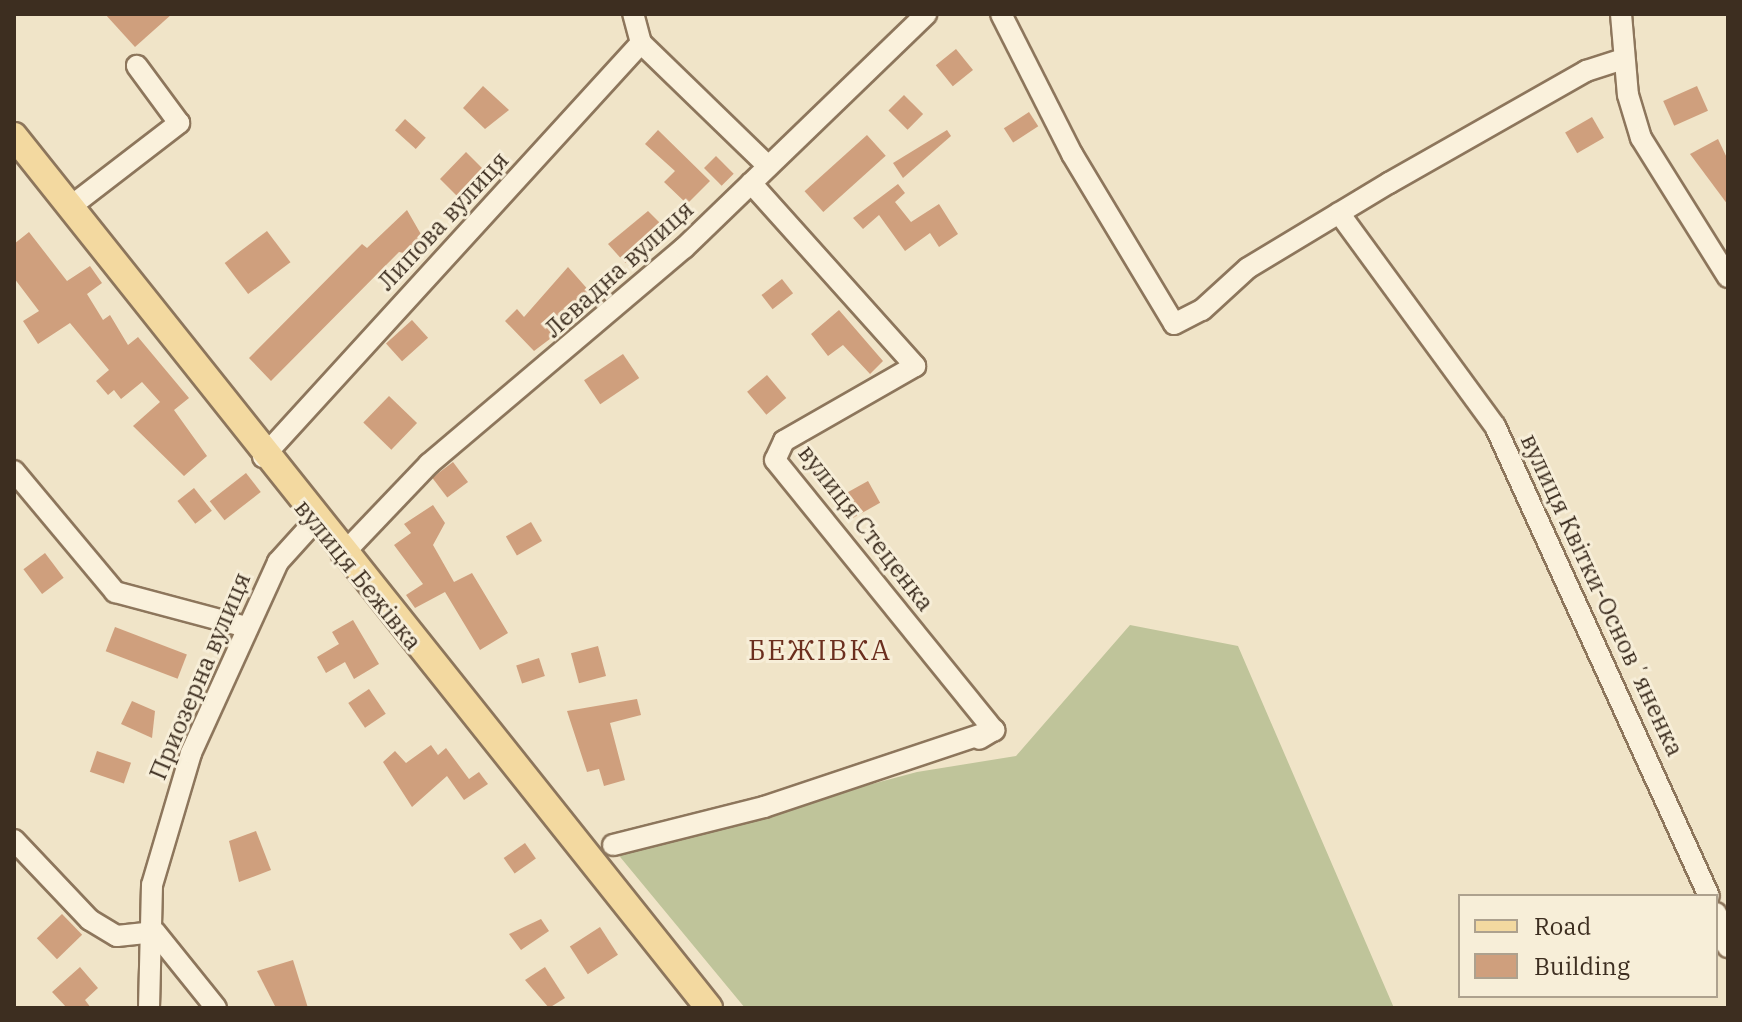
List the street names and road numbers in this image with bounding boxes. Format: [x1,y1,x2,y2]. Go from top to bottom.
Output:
street label: Липова вулиця [371,146,515,296]
street label: Левадна вулиця [539,195,699,343]
street label: вулиця Квітки-Основʼяненка [1515,429,1689,761]
street label: вулиця Стеценка [792,439,940,617]
street label: вулиця Бежівка [288,494,428,656]
street label: Приозерна вулиця [143,568,257,784]

